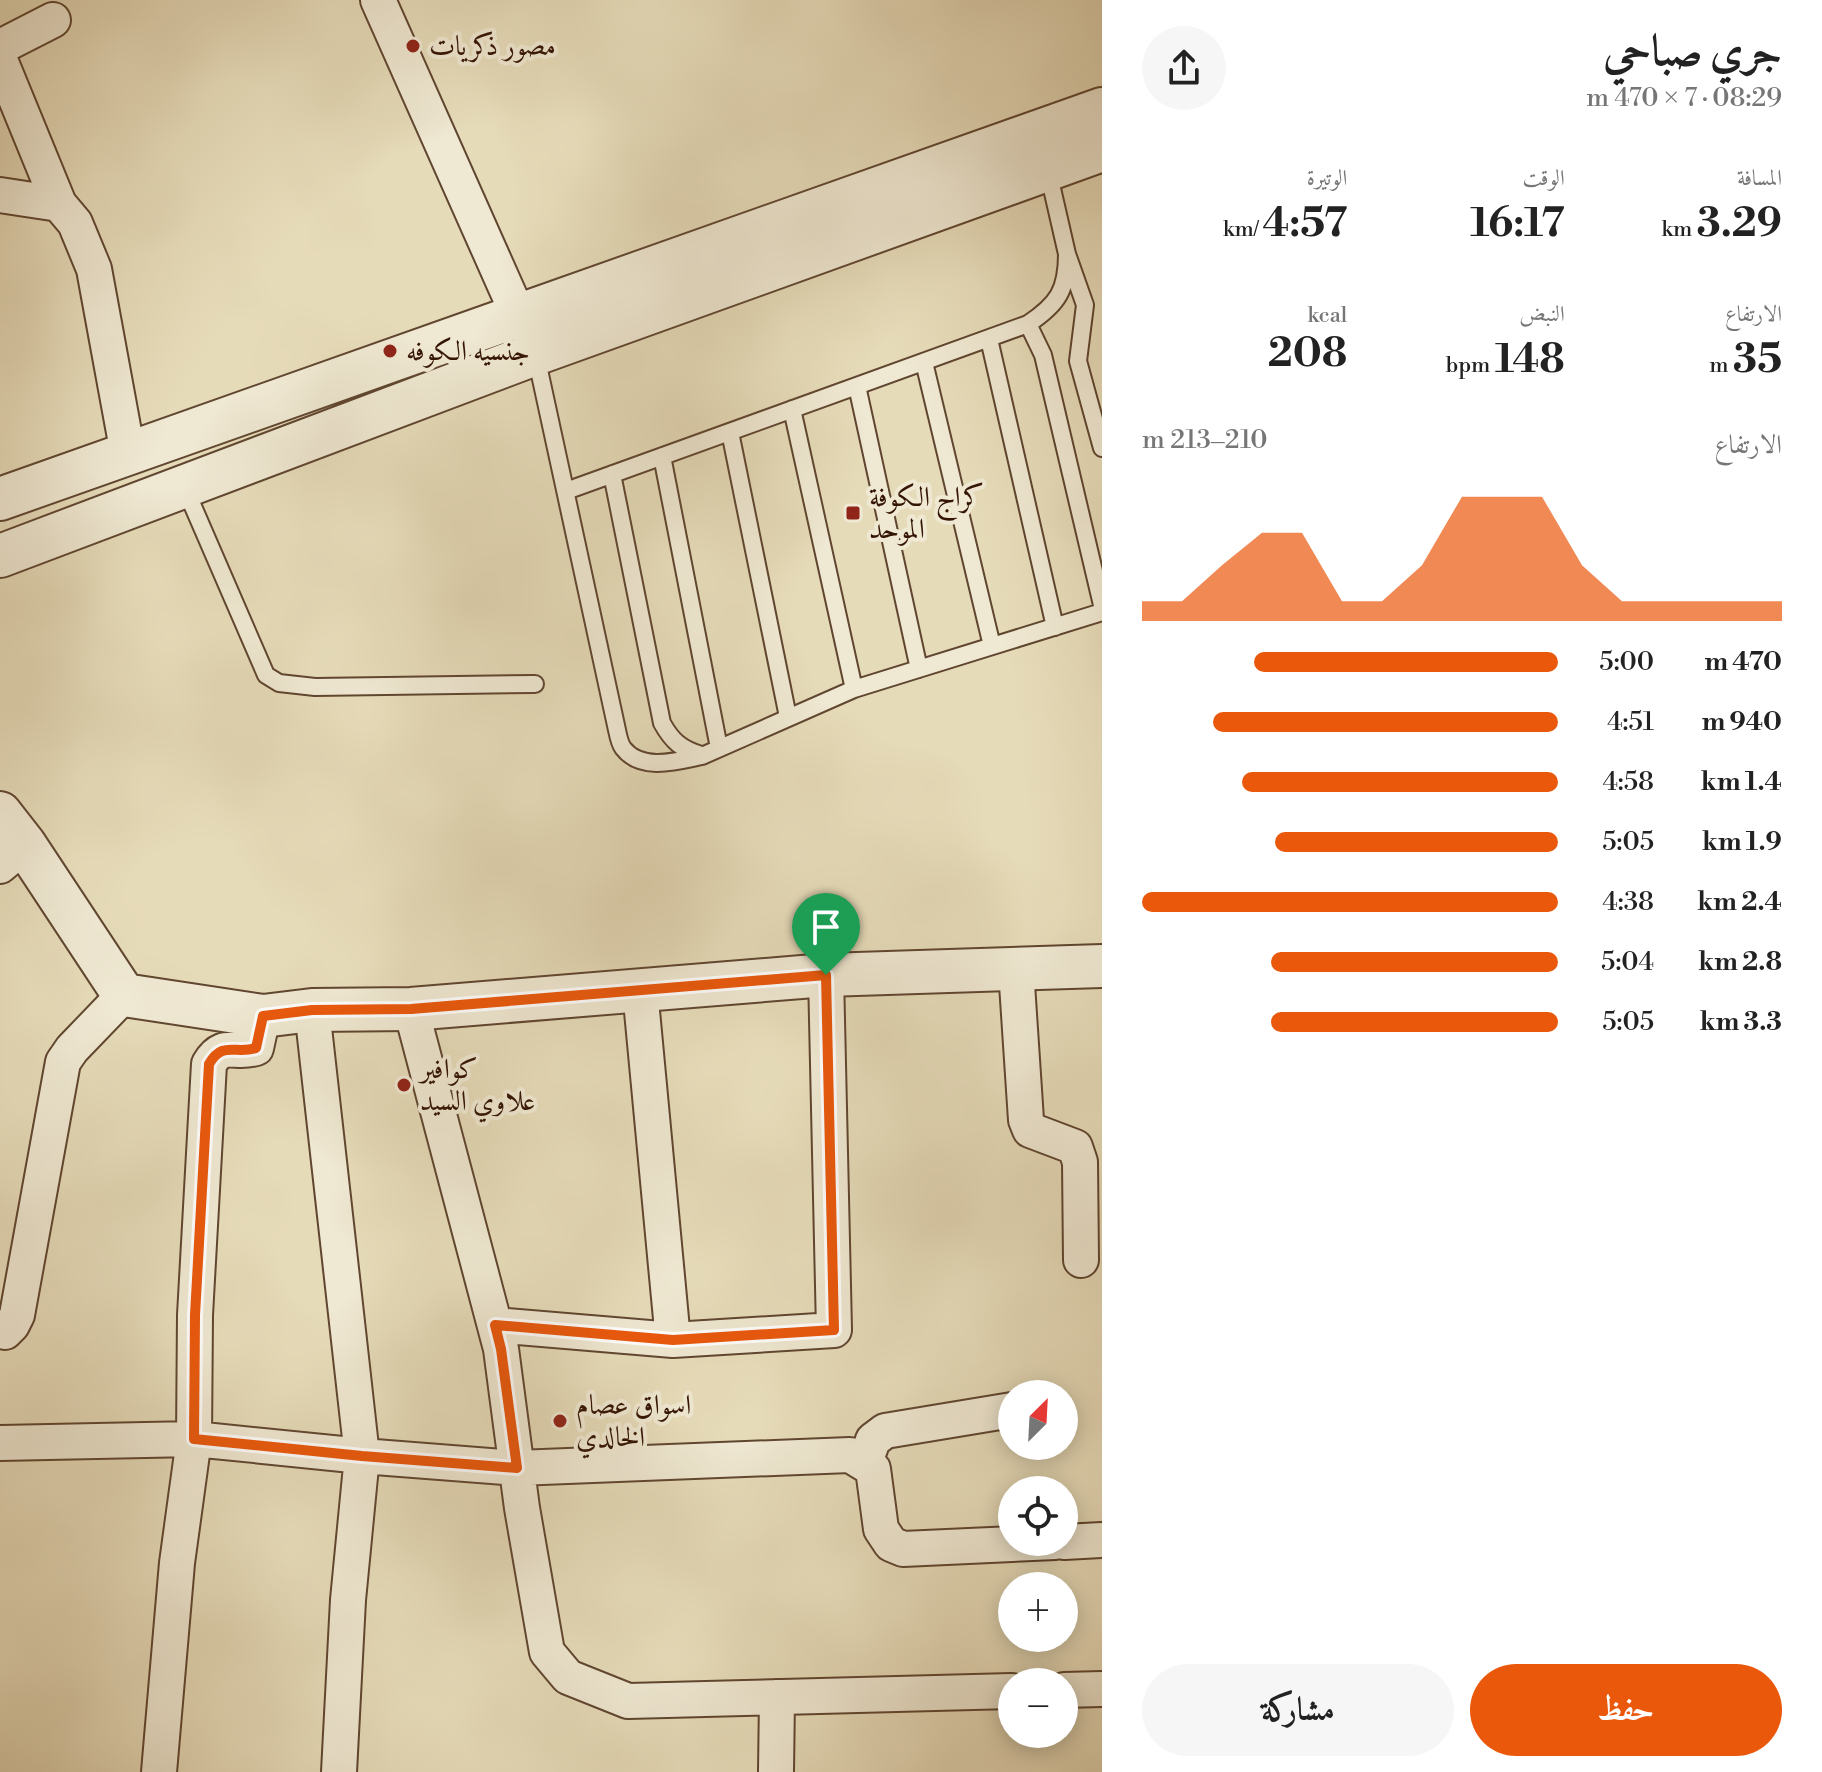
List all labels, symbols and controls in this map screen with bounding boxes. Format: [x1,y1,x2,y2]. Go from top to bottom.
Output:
text: جري صباحي [1603,24,1782,79]
button: share [1142,26,1226,110]
place label: مصور ذكريات [429,29,556,64]
marker: مصور ذكريات [404,37,422,55]
text: 08:29 · 7 × 470 m [1586,82,1782,114]
text: الوتيرة [1307,165,1347,192]
text: الوقت [1523,165,1565,192]
text: المسافة [1737,165,1782,192]
text: 4:57 [1262,199,1347,249]
text: 16:17 [1470,199,1565,249]
text: 3.29 [1697,199,1782,249]
text: /km [1223,216,1262,243]
text: km [1661,216,1697,243]
text: النبض [1519,301,1565,328]
text: الارتفاع [1725,301,1782,328]
text: kcal [1307,302,1347,329]
text: 208 [1268,329,1347,379]
place label: جنسيه الكوفه [406,334,530,369]
text: 148 [1495,335,1565,385]
text: 35 [1733,335,1782,385]
marker: جنسيه الكوفه [381,342,399,360]
text: bpm [1446,352,1495,379]
text: m [1709,352,1733,379]
text: 210–213 m [1142,424,1268,456]
text: الارتفاع [1715,429,1782,461]
place label: كراج الكوفة الموحد [869,480,984,547]
marker: كراج الكوفة الموحد [844,504,862,522]
text: 5:00 [1599,646,1654,678]
text: 470 m [1704,646,1782,678]
text: 4:51 [1607,706,1654,738]
text: 940 m [1702,706,1782,738]
text: 4:58 [1602,766,1654,798]
text: 1.4 km [1701,766,1782,798]
text: 5:05 [1602,826,1654,858]
text: 1.9 km [1702,826,1782,858]
text: 4:38 [1602,886,1654,918]
text: 2.4 km [1697,886,1782,918]
pin [792,893,860,975]
icon: arrive [804,905,848,949]
text: 5:04 [1601,946,1654,978]
text: 2.8 km [1698,946,1782,978]
text: 5:05 [1602,1006,1654,1038]
text: 3.3 km [1700,1006,1782,1038]
place label: كوافير علاوي السيد [417,1052,536,1123]
marker: كوافير علاوي السيد [395,1076,413,1094]
north arrow [998,1380,1078,1460]
map controls [998,1380,1078,1748]
place label: اسواق عصام الخالدي [576,1388,691,1459]
marker: اسواق عصام الخالدي [551,1412,569,1430]
button: locate [998,1476,1078,1556]
button: + [998,1572,1078,1652]
button: مشاركة [1142,1664,1454,1756]
button: حفظ [1470,1664,1782,1756]
button: − [998,1668,1078,1748]

